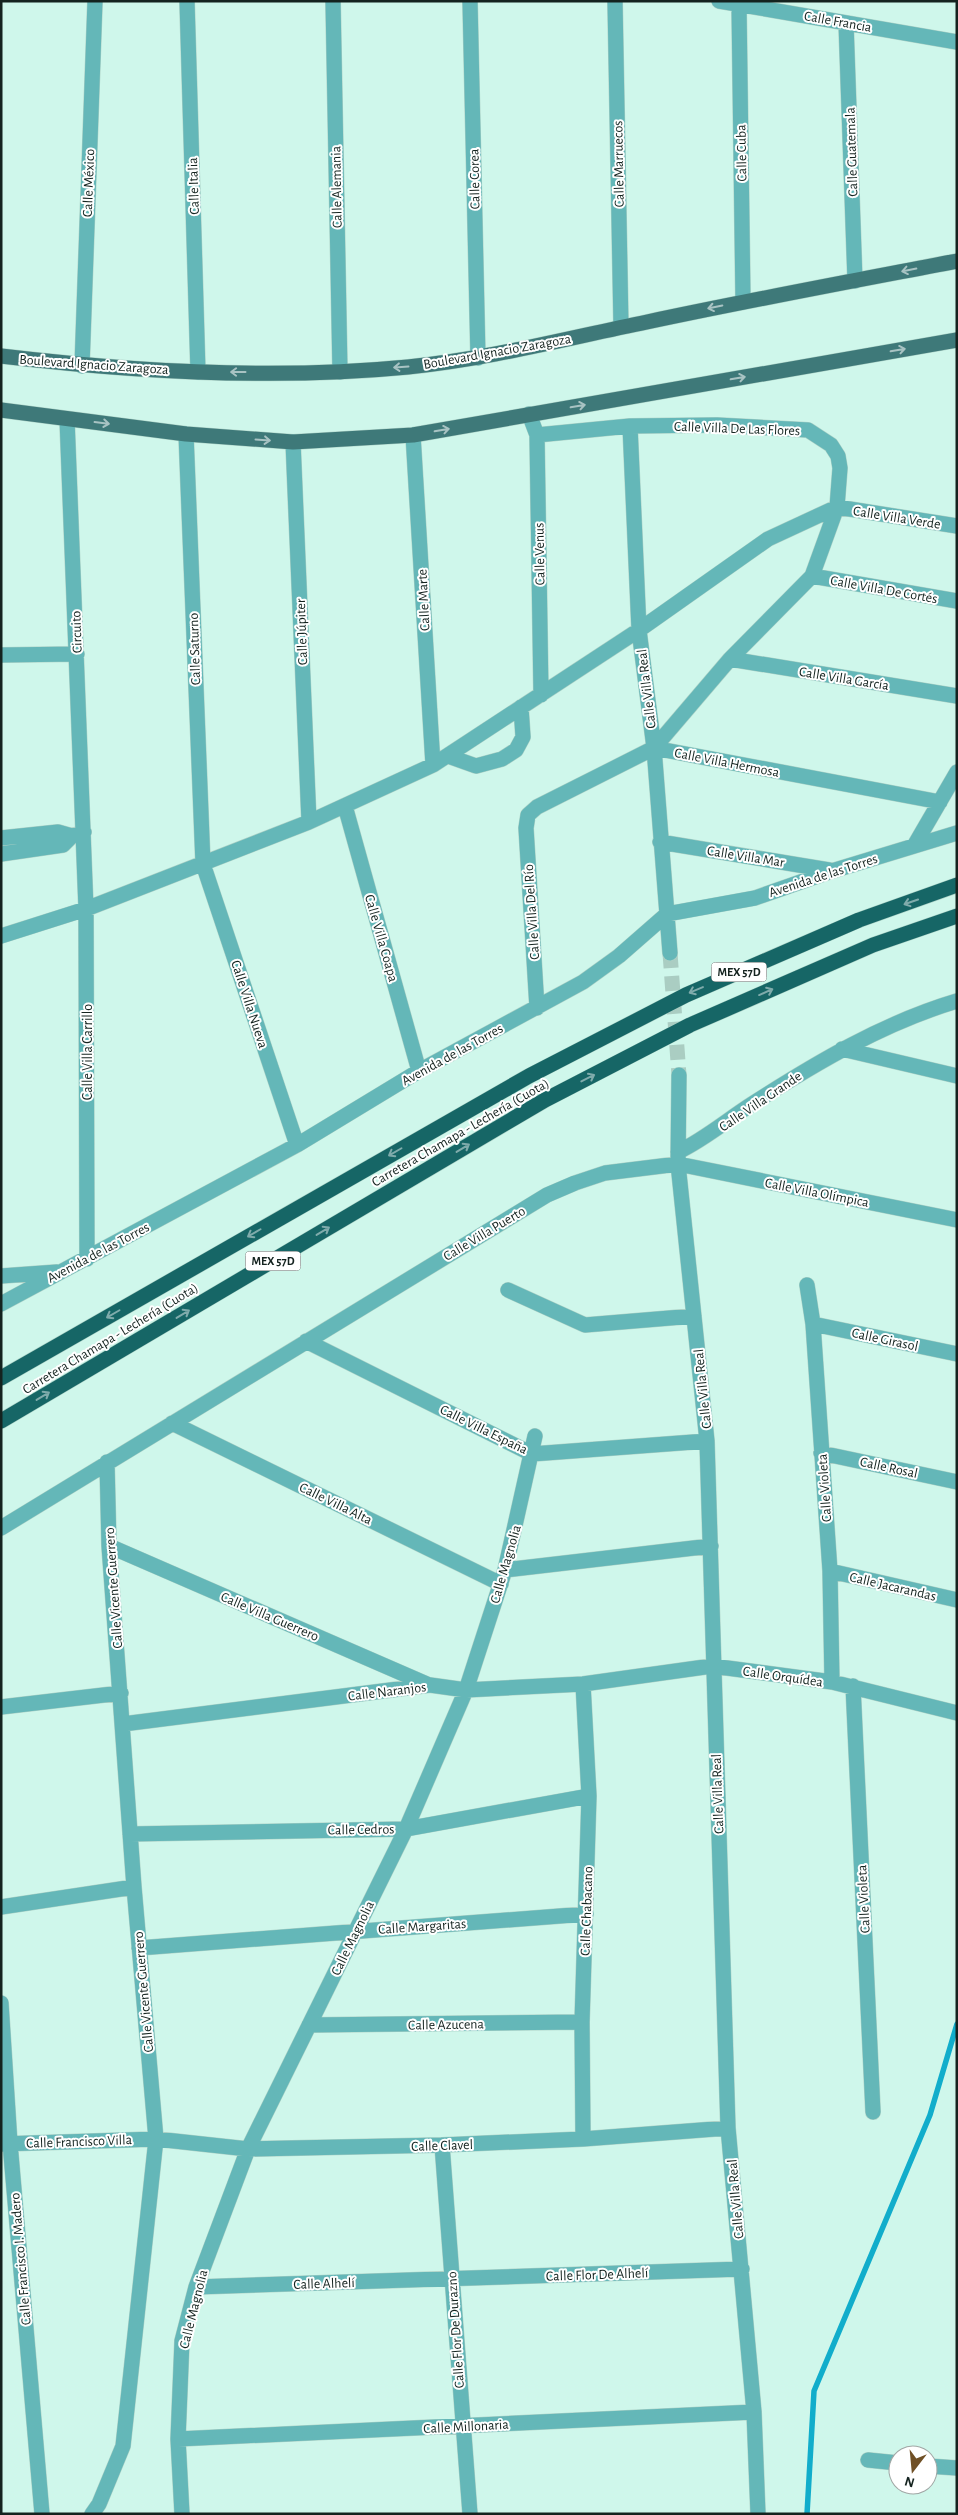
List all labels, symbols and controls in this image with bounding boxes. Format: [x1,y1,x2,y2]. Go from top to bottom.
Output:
street label: Calle Francia [803,9,873,35]
street label: Calle Guatemala [843,106,861,197]
street label: Calle Marruecos [611,120,627,207]
street label: Calle Cuba [734,124,749,182]
street label: Calle Alemania [329,145,345,228]
street label: Calle México [81,148,97,217]
street label: Calle Corea [467,148,483,209]
street label: Calle Italia [186,157,202,215]
one-way arrow [901,266,917,276]
one-way arrow [707,303,723,313]
street label: Boulevard Ignacio Zaragoza [422,332,573,372]
one-way arrow [889,345,905,355]
street label: Boulevard Ignacio Zaragoza [19,353,170,377]
one-way arrow [393,363,409,372]
one-way arrow [231,367,247,377]
one-way arrow [729,373,745,383]
one-way arrow [569,401,585,411]
one-way arrow [93,418,109,428]
street label: Calle Villa De Las Flores [674,420,800,438]
one-way arrow [434,424,450,434]
one-way arrow [255,435,271,445]
street label: Calle Villa Verde [852,504,942,532]
street label: Calle Venus [532,523,548,585]
street label: Calle Marte [415,569,433,631]
street label: Calle Villa De Cortés [829,574,938,606]
street label: Calle Júpiter [294,598,310,665]
street label: Circuito [69,610,85,653]
street label: Calle Saturno [187,612,203,685]
street label: Calle Villa Real [635,648,659,729]
street label: Calle Villa García [798,665,890,693]
street label: Calle Villa Hermosa [673,746,781,780]
street label: Calle Villa Mar [706,844,786,870]
street label: Avenida de las Torres [767,852,879,900]
street label: Calle Villa Del Río [522,864,542,960]
street label: Calle Villa Coapa [362,893,400,984]
one-way arrow [903,897,919,907]
street label: Calle Villa Nueva [228,959,270,1051]
road number: MEX 57D [712,962,766,982]
one-way arrow [689,986,704,996]
one-way arrow [758,986,773,996]
street label: Calle Villa Carrillo [81,1004,95,1100]
street label: Avenida de las Torres [399,1021,505,1088]
street label: Calle Villa Grande [717,1069,804,1135]
one-way arrow [580,1073,595,1082]
street label: Carretera Chamapa - Lechería (Cuota) [369,1076,552,1190]
one-way arrow [456,1143,470,1153]
one-way arrow [388,1147,403,1157]
street label: Calle Villa Olímpica [764,1176,870,1210]
street label: Calle Villa Puerto [441,1204,528,1264]
street label: Avenida de las Torres [45,1220,152,1286]
one-way arrow [316,1226,331,1236]
one-way arrow [247,1228,262,1238]
road number: MEX 57D [246,1252,300,1270]
street label: Carretera Chamapa - Lechería (Cuota) [20,1281,201,1397]
one-way arrow [176,1308,190,1318]
one-way arrow [107,1309,121,1319]
street label: Calle Girasol [850,1326,919,1354]
street label: Calle Villa Real [692,1348,714,1429]
one-way arrow [36,1391,51,1401]
street label: Calle Villa España [438,1403,530,1457]
street label: Calle Violeta [816,1453,834,1523]
street label: Calle Rosal [859,1455,919,1481]
street label: Calle Villa Alta [297,1480,375,1528]
street label: Calle Magnolia [488,1523,524,1605]
street label: Calle Vicente Guerrero [103,1527,125,1649]
street label: Calle Jacarandas [848,1570,937,1604]
street label: Calle Villa Guerrero [219,1590,321,1644]
street label: Calle Orquídea [742,1664,824,1690]
street label: Calle Naranjos [347,1680,427,1704]
street label: Calle Villa Real [710,1754,726,1834]
street label: Calle Cedros [328,1822,394,1838]
street label: Calle Violeta [855,1864,873,1933]
street label: Calle Chabacano [578,1866,596,1956]
street label: Calle Magnolia [329,1898,377,1978]
street label: Calle Margaritas [378,1917,467,1937]
street label: Calle Vicente Guerrero [132,1931,156,2053]
street label: Calle Azucena [408,2017,485,2033]
street label: Calle Francisco Villa [26,2133,133,2151]
street label: Calle Clavel [411,2138,473,2154]
street label: Calle Villa Real [726,2158,746,2239]
street label: Calle Francisco I. Madero [8,2192,34,2326]
street label: Calle Flor De Alhelí [546,2266,649,2284]
street label: Calle Magnolia [177,2268,211,2350]
street label: Calle Flor De Durazno [445,2271,467,2389]
street label: Calle Alhelí [293,2276,356,2292]
street label: Calle Millonaria [423,2418,510,2436]
north arrow [888,2445,938,2495]
text: N [903,2473,916,2490]

